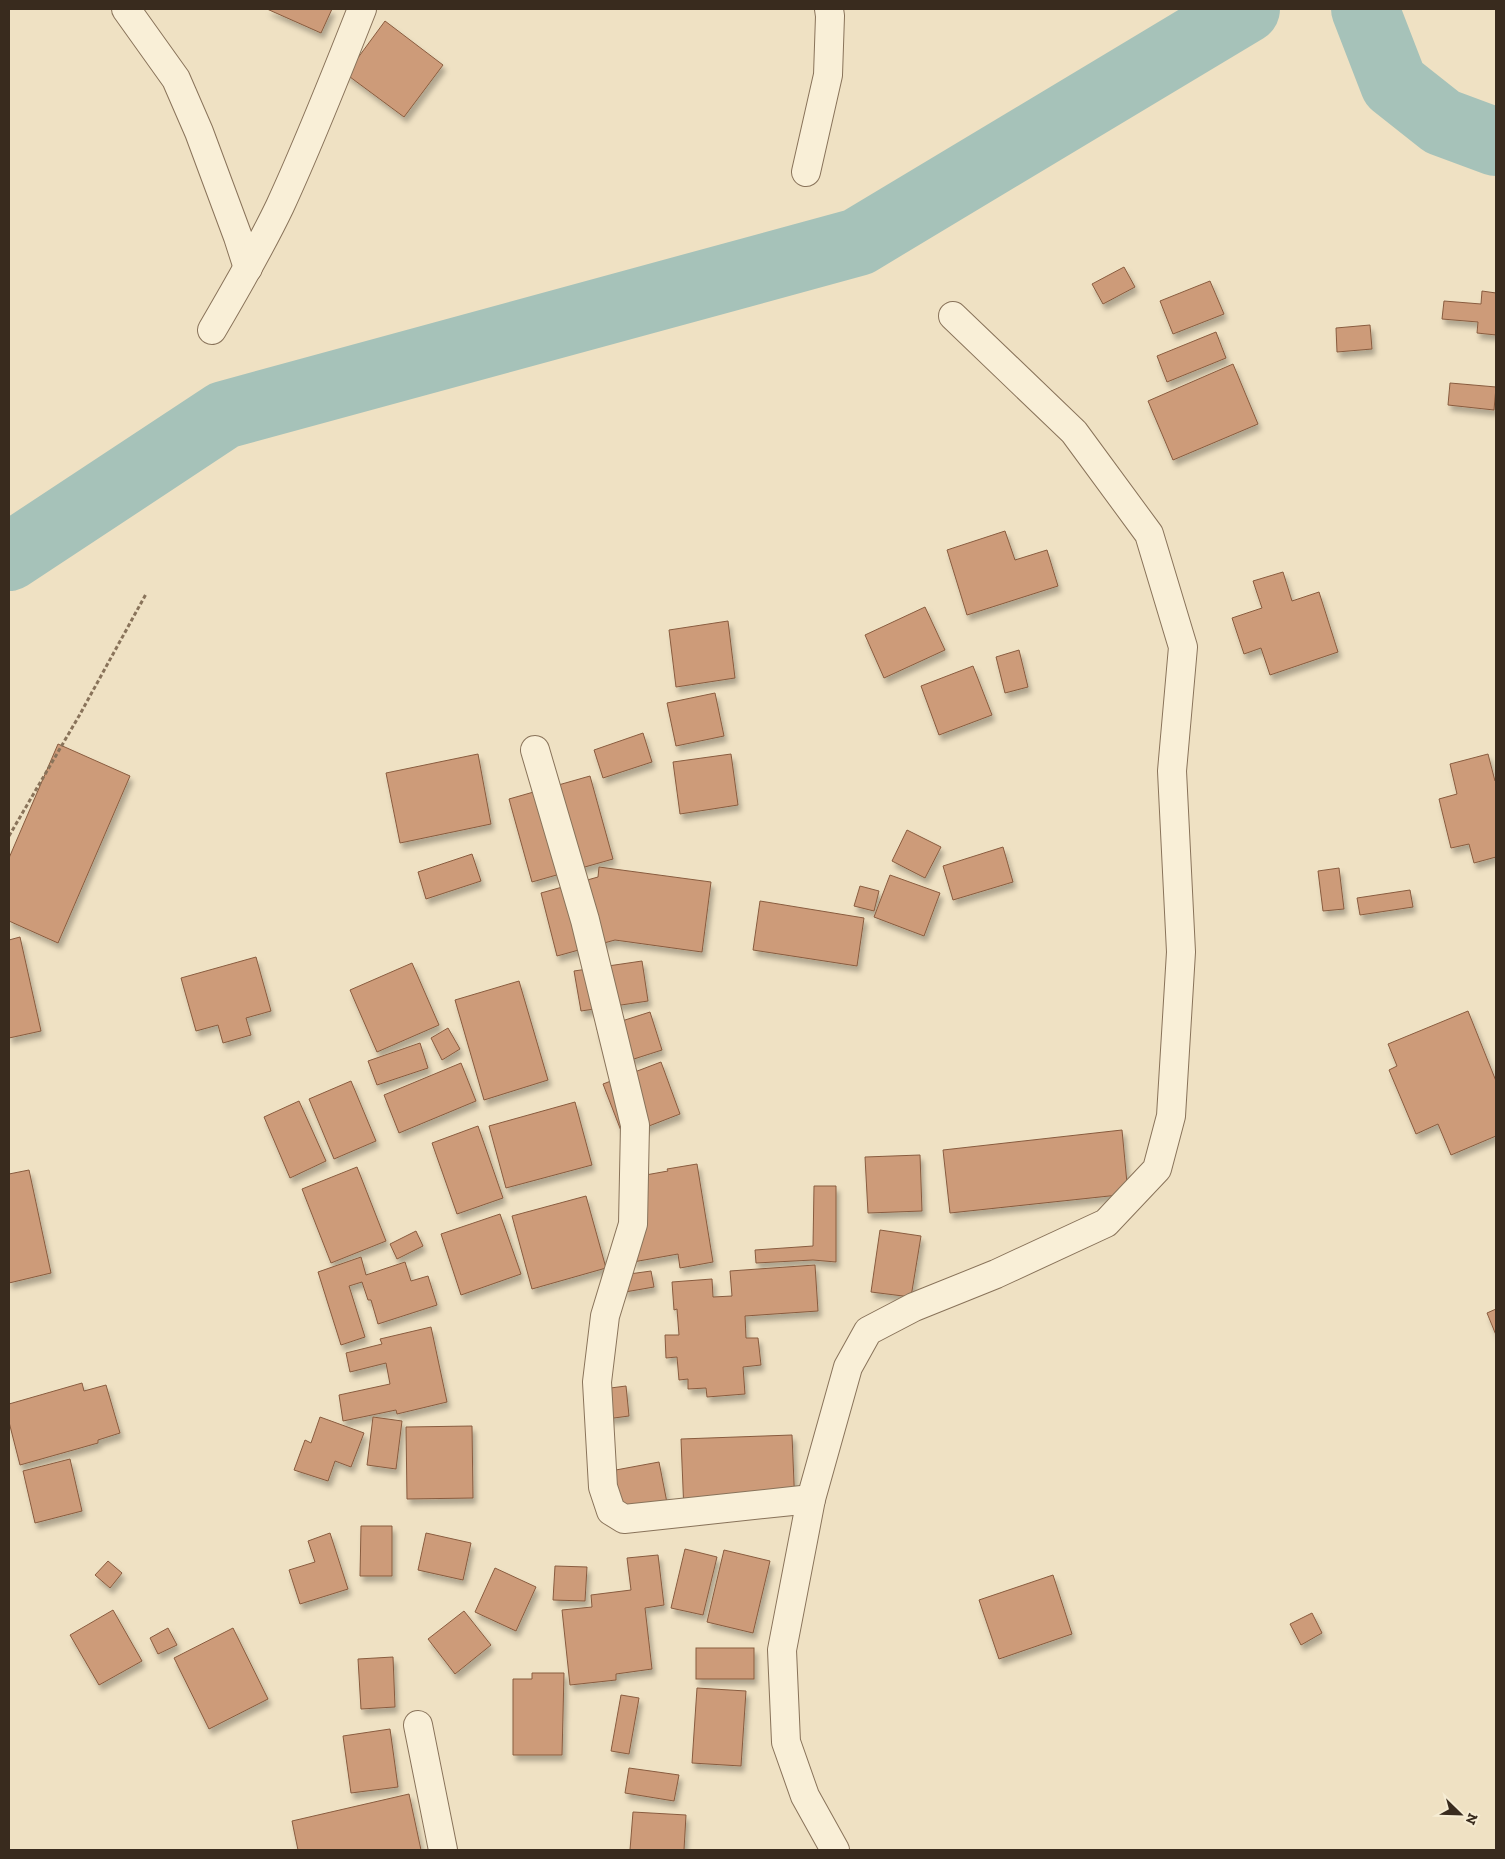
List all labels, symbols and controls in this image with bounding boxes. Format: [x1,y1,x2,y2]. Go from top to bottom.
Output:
north arrow [1435,1789,1485,1839]
text: N [1461,1811,1481,1827]

